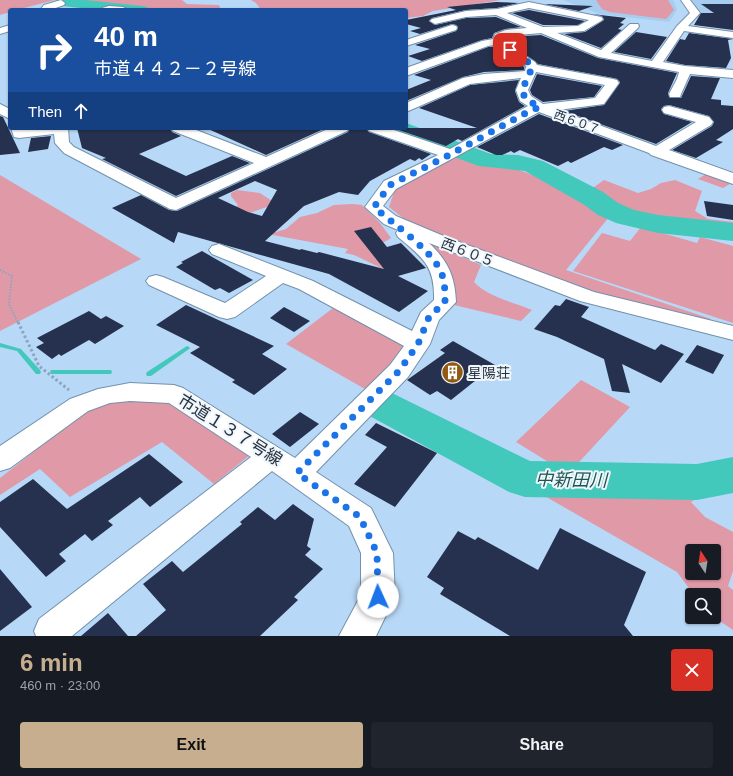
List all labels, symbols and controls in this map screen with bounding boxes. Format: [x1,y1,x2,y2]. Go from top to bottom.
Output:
text: 40 m [94,21,158,52]
icon: right [28,24,80,76]
pin [493,33,527,67]
icon: arrive [499,39,521,61]
text: 市道４４２－２号線 [94,59,256,79]
icon: ahead [70,100,92,122]
text: Then [28,103,62,120]
street label: 西６０７ [552,107,602,137]
street label: 西６０５ [439,234,497,270]
building icon: 星陽荘 [439,360,465,386]
place label: 星陽荘 [468,365,510,381]
street label: 市道１３７号線 [175,390,285,470]
water label: 中新田川 [535,469,609,491]
north arrow [685,544,721,580]
map controls [685,544,721,624]
position arrow [357,576,399,618]
button: search [685,588,721,624]
text: 6 min [20,649,83,676]
button: close [671,649,713,691]
text: 460 m · 23:00 [20,678,100,693]
button: Exit [20,722,363,768]
button: Share [371,722,713,768]

